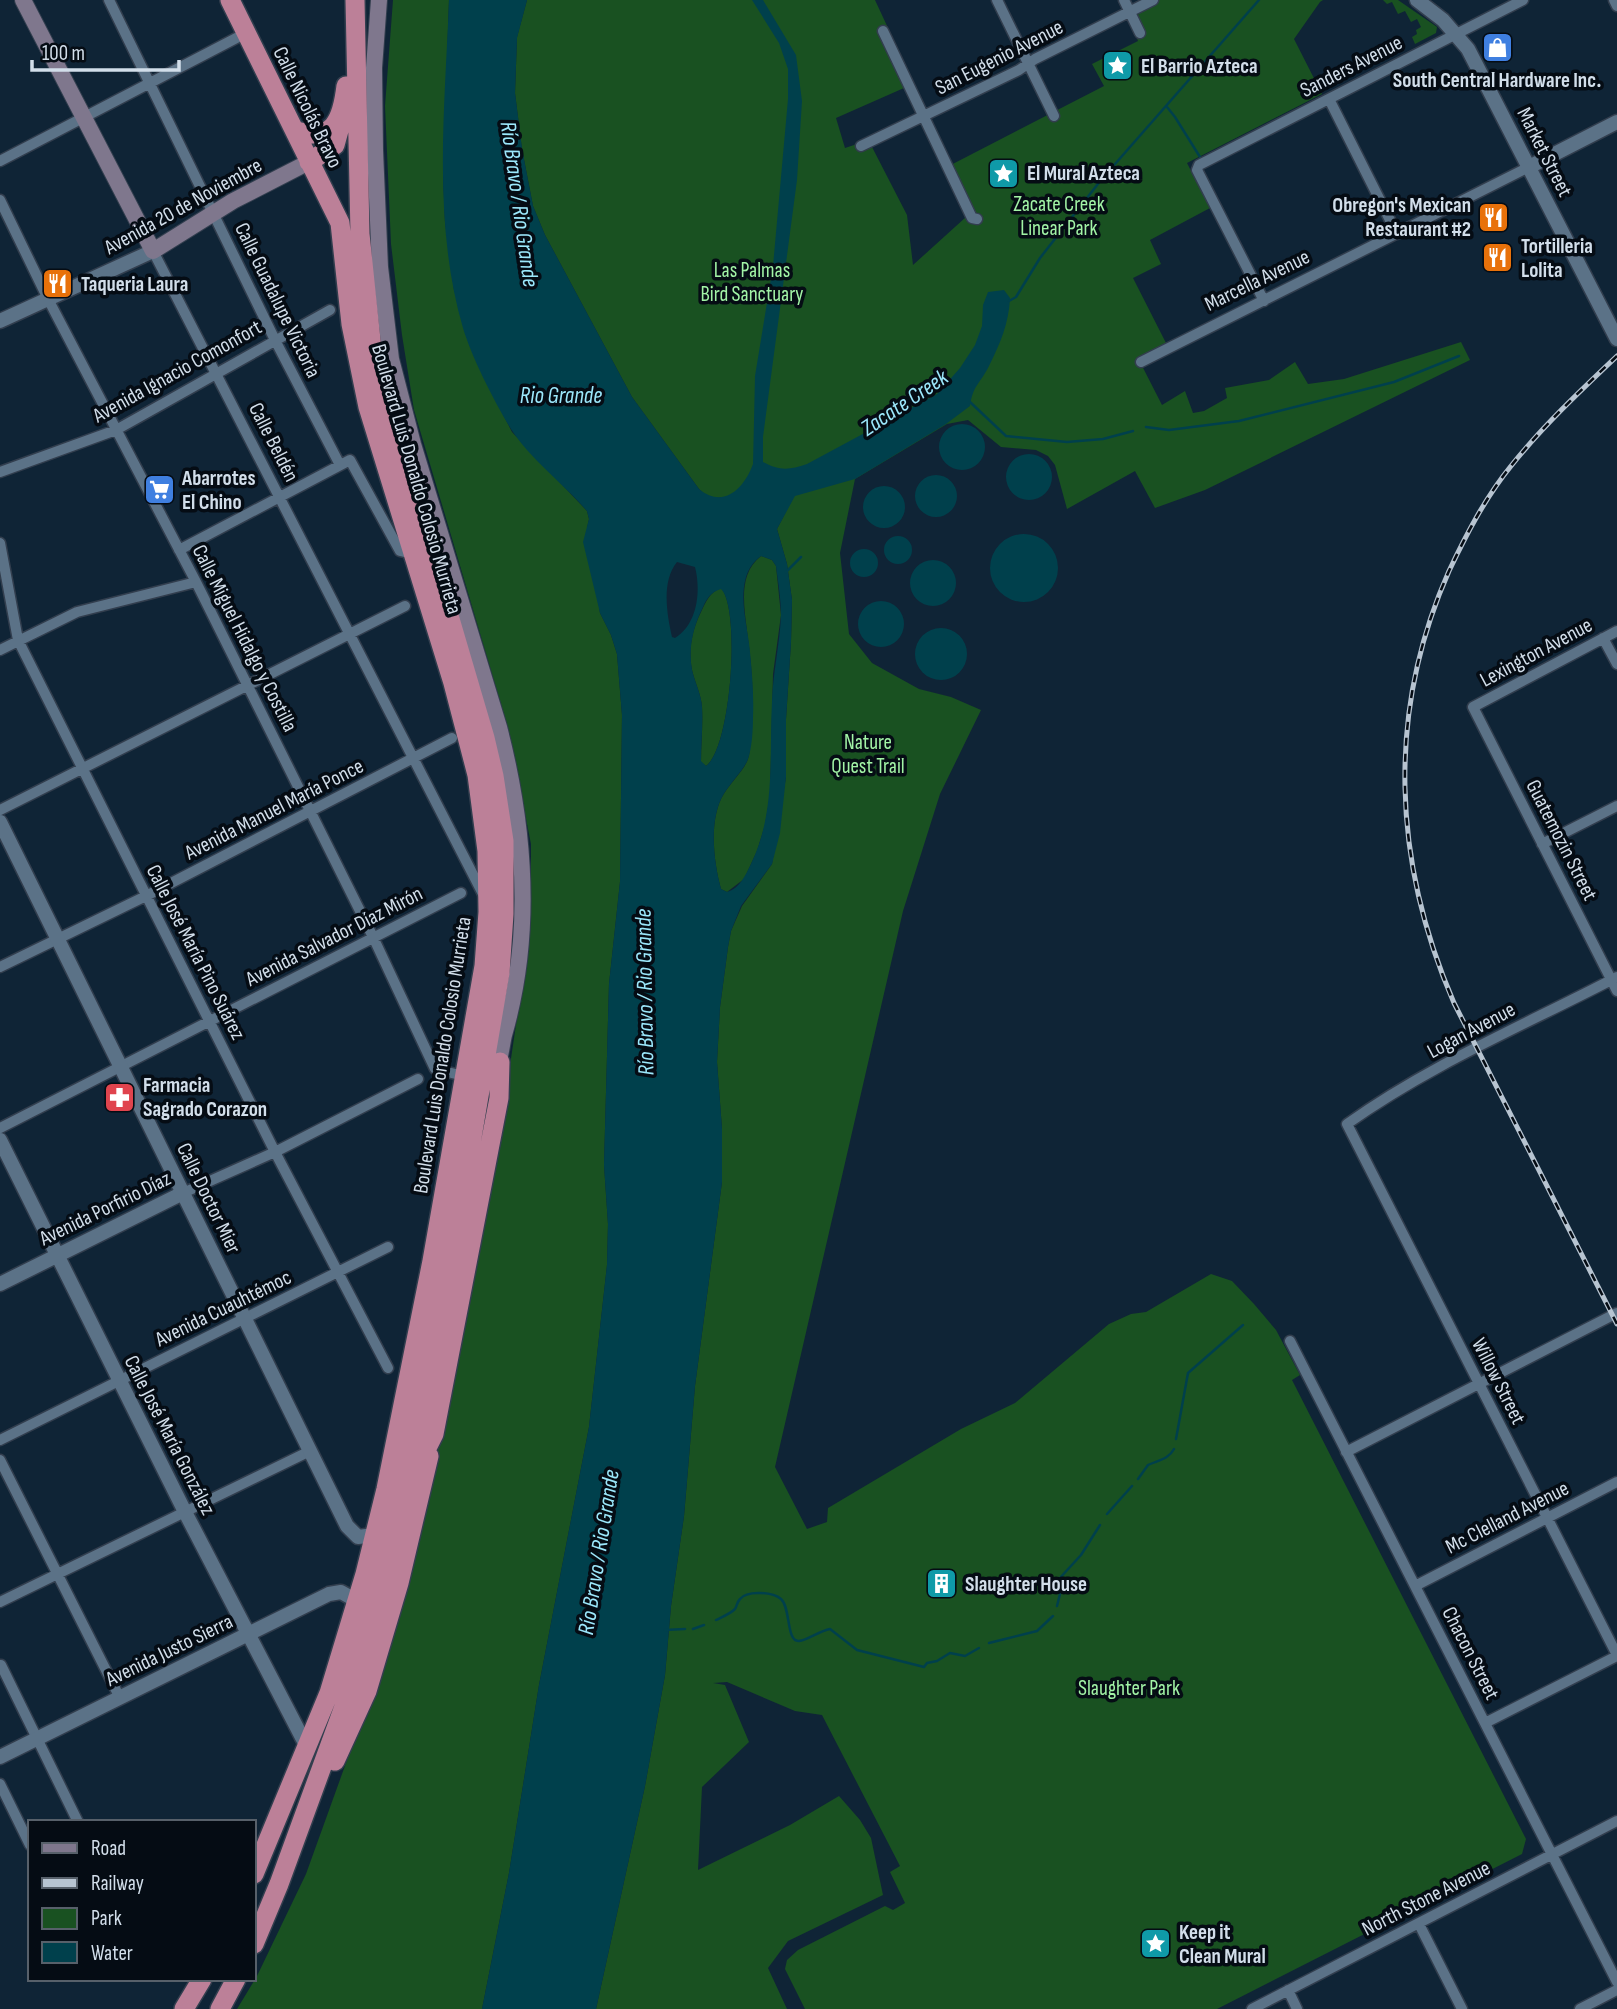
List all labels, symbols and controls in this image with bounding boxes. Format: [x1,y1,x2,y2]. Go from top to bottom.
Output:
street label: San Eugenio Avenue [931,15,1067,100]
scale bar [32,28,178,72]
street label: Sanders Avenue [1296,30,1406,103]
shop icon: South Central Hardware Inc. [1480,31,1514,65]
text: 100 m [42,41,85,66]
street label: Calle Nicolás Bravo [267,43,348,172]
place icon: El Barrio Azteca [1101,49,1135,83]
place label: El Barrio Azteca [1141,54,1257,79]
place label: South Central Hardware Inc. [1393,68,1601,93]
street label: Market Street [1511,103,1578,201]
water label: Río Bravo / Rio Grande [494,120,544,289]
street label: Avenida 20 de Noviembre [99,153,266,261]
place icon: El Mural Azteca [987,156,1021,190]
place label: El Mural Azteca [1027,161,1140,186]
park label: Zacate Creek Linear Park [1013,192,1105,241]
place label: Obregon's Mexican Restaurant #2 [1332,193,1471,242]
restaurant icon: Obregon's Mexican Restaurant #2 [1477,200,1511,234]
street label: Calle Guadalupe Victoria [229,219,326,382]
place label: Tortilleria Lolita [1521,234,1593,283]
restaurant icon: Tortilleria Lolita [1481,241,1515,275]
street label: Marcella Avenue [1201,244,1314,317]
park label: Las Palmas Bird Sanctuary [701,258,803,307]
restaurant icon: Taqueria Laura [41,267,75,301]
place label: Taqueria Laura [81,272,188,297]
street label: Avenida Ignacio Comonfort [88,315,266,429]
street label: Boulevard Luis Donaldo Colosio Murrieta [366,341,467,617]
water label: Zacate Creek [855,363,955,443]
water label: Rio Grande [520,382,602,410]
street label: Calle Beldén [243,399,304,486]
place label: Abarrotes El Chino [181,466,256,515]
supermarket icon: Abarrotes El Chino [142,473,176,507]
street label: Calle Miguel Hidalgo y Costilla [187,541,303,736]
street label: Lexington Avenue [1476,612,1597,692]
park label: Nature Quest Trail [831,730,905,779]
street label: Avenida Manuel María Ponce [180,753,368,866]
street label: Guatemozin Street [1520,776,1603,905]
street label: Calle José María Pino Suárez [141,861,251,1044]
street label: Avenida Salvador Díaz Mirón [241,881,427,992]
water label: Río Bravo / Rio Grande [630,908,660,1076]
street label: Boulevard Luis Donaldo Colosio Murrieta [408,915,477,1195]
street label: Logan Avenue [1423,997,1520,1064]
place label: Farmacia Sagrado Corazon [143,1073,267,1122]
pharmacy icon: Farmacia Sagrado Corazon [103,1080,137,1114]
street label: Calle Doctor Mier [171,1139,246,1258]
street label: Avenida Porfirio Díaz [35,1166,175,1251]
street label: Avenida Cuauhtémoc [150,1265,295,1353]
street label: Willow Street [1466,1334,1531,1429]
street label: Calle José María González [119,1351,221,1519]
water label: Río Bravo / Rio Grande [572,1467,626,1637]
street label: Mc Clelland Avenue [1441,1476,1573,1559]
building icon: Slaughter House [925,1567,959,1601]
place label: Slaughter House [965,1572,1087,1597]
street label: Chacon Street [1437,1603,1505,1704]
street label: Avenida Justo Sierra [101,1609,237,1692]
park label: Slaughter Park [1078,1676,1180,1701]
legend [28,1820,256,1981]
text: Road [91,1836,126,1861]
street label: North Stone Avenue [1358,1855,1494,1941]
text: Railway [91,1871,144,1896]
text: Park [91,1906,122,1931]
place label: Keep it Clean Mural [1179,1920,1266,1969]
place icon: Keep it Clean Mural [1139,1927,1173,1961]
text: Water [91,1941,133,1966]

